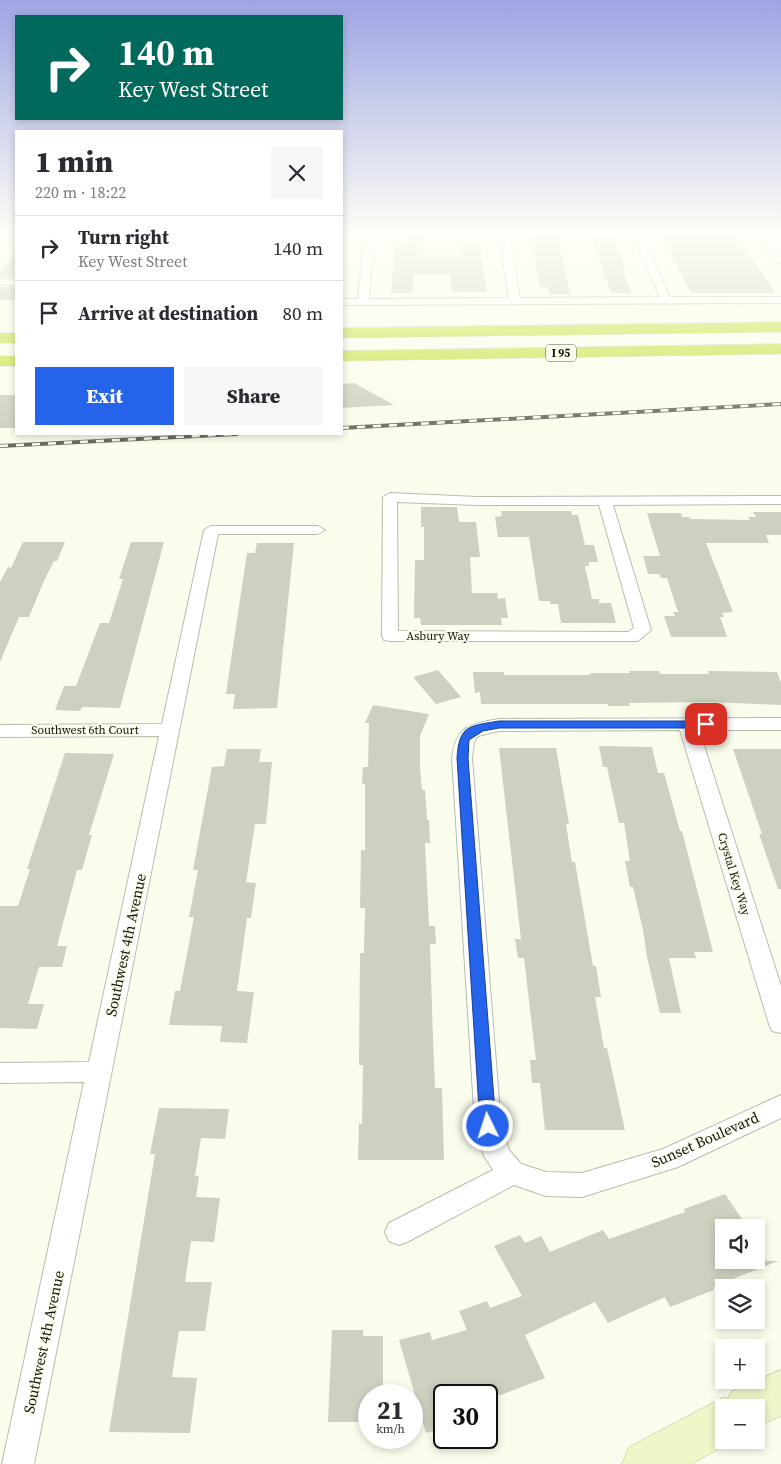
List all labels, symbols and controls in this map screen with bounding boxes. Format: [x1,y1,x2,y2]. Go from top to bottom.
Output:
text: 140 m [118,29,214,77]
icon: right [35,35,100,100]
text: Key West Street [118,74,268,104]
text: 1 min [35,141,113,182]
button: close [271,147,323,199]
text: 220 m · 18:22 [35,181,126,203]
text: Turn right [78,224,169,250]
icon: right [35,234,63,262]
text: 140 m [273,235,323,261]
text: Key West Street [78,250,187,272]
icon: arrive [35,299,63,327]
text: Arrive at destination [78,300,258,326]
text: 80 m [282,300,323,326]
road number: I 95 [546,344,576,362]
button: Exit [35,367,174,425]
button: Share [184,367,323,425]
street label: Asbury Way [406,628,471,644]
pin [685,703,727,745]
icon: arrive [692,710,720,738]
street label: Southwest 6th Court [31,722,139,738]
street label: Crystal Key Way [714,831,754,918]
street label: Southwest 4th Avenue [100,871,151,1018]
position arrow [461,1099,513,1151]
street label: Sunset Boulevard [648,1106,762,1173]
map controls [715,1219,765,1449]
button: sound [715,1219,765,1269]
street label: Southwest 4th Avenue [18,1268,69,1415]
button: layers [715,1279,765,1329]
button: + [715,1339,765,1389]
speed limit sign: 30 [433,1384,498,1449]
text: 21 [377,1393,404,1427]
button: − [715,1399,765,1449]
text: km/h [376,1421,405,1437]

